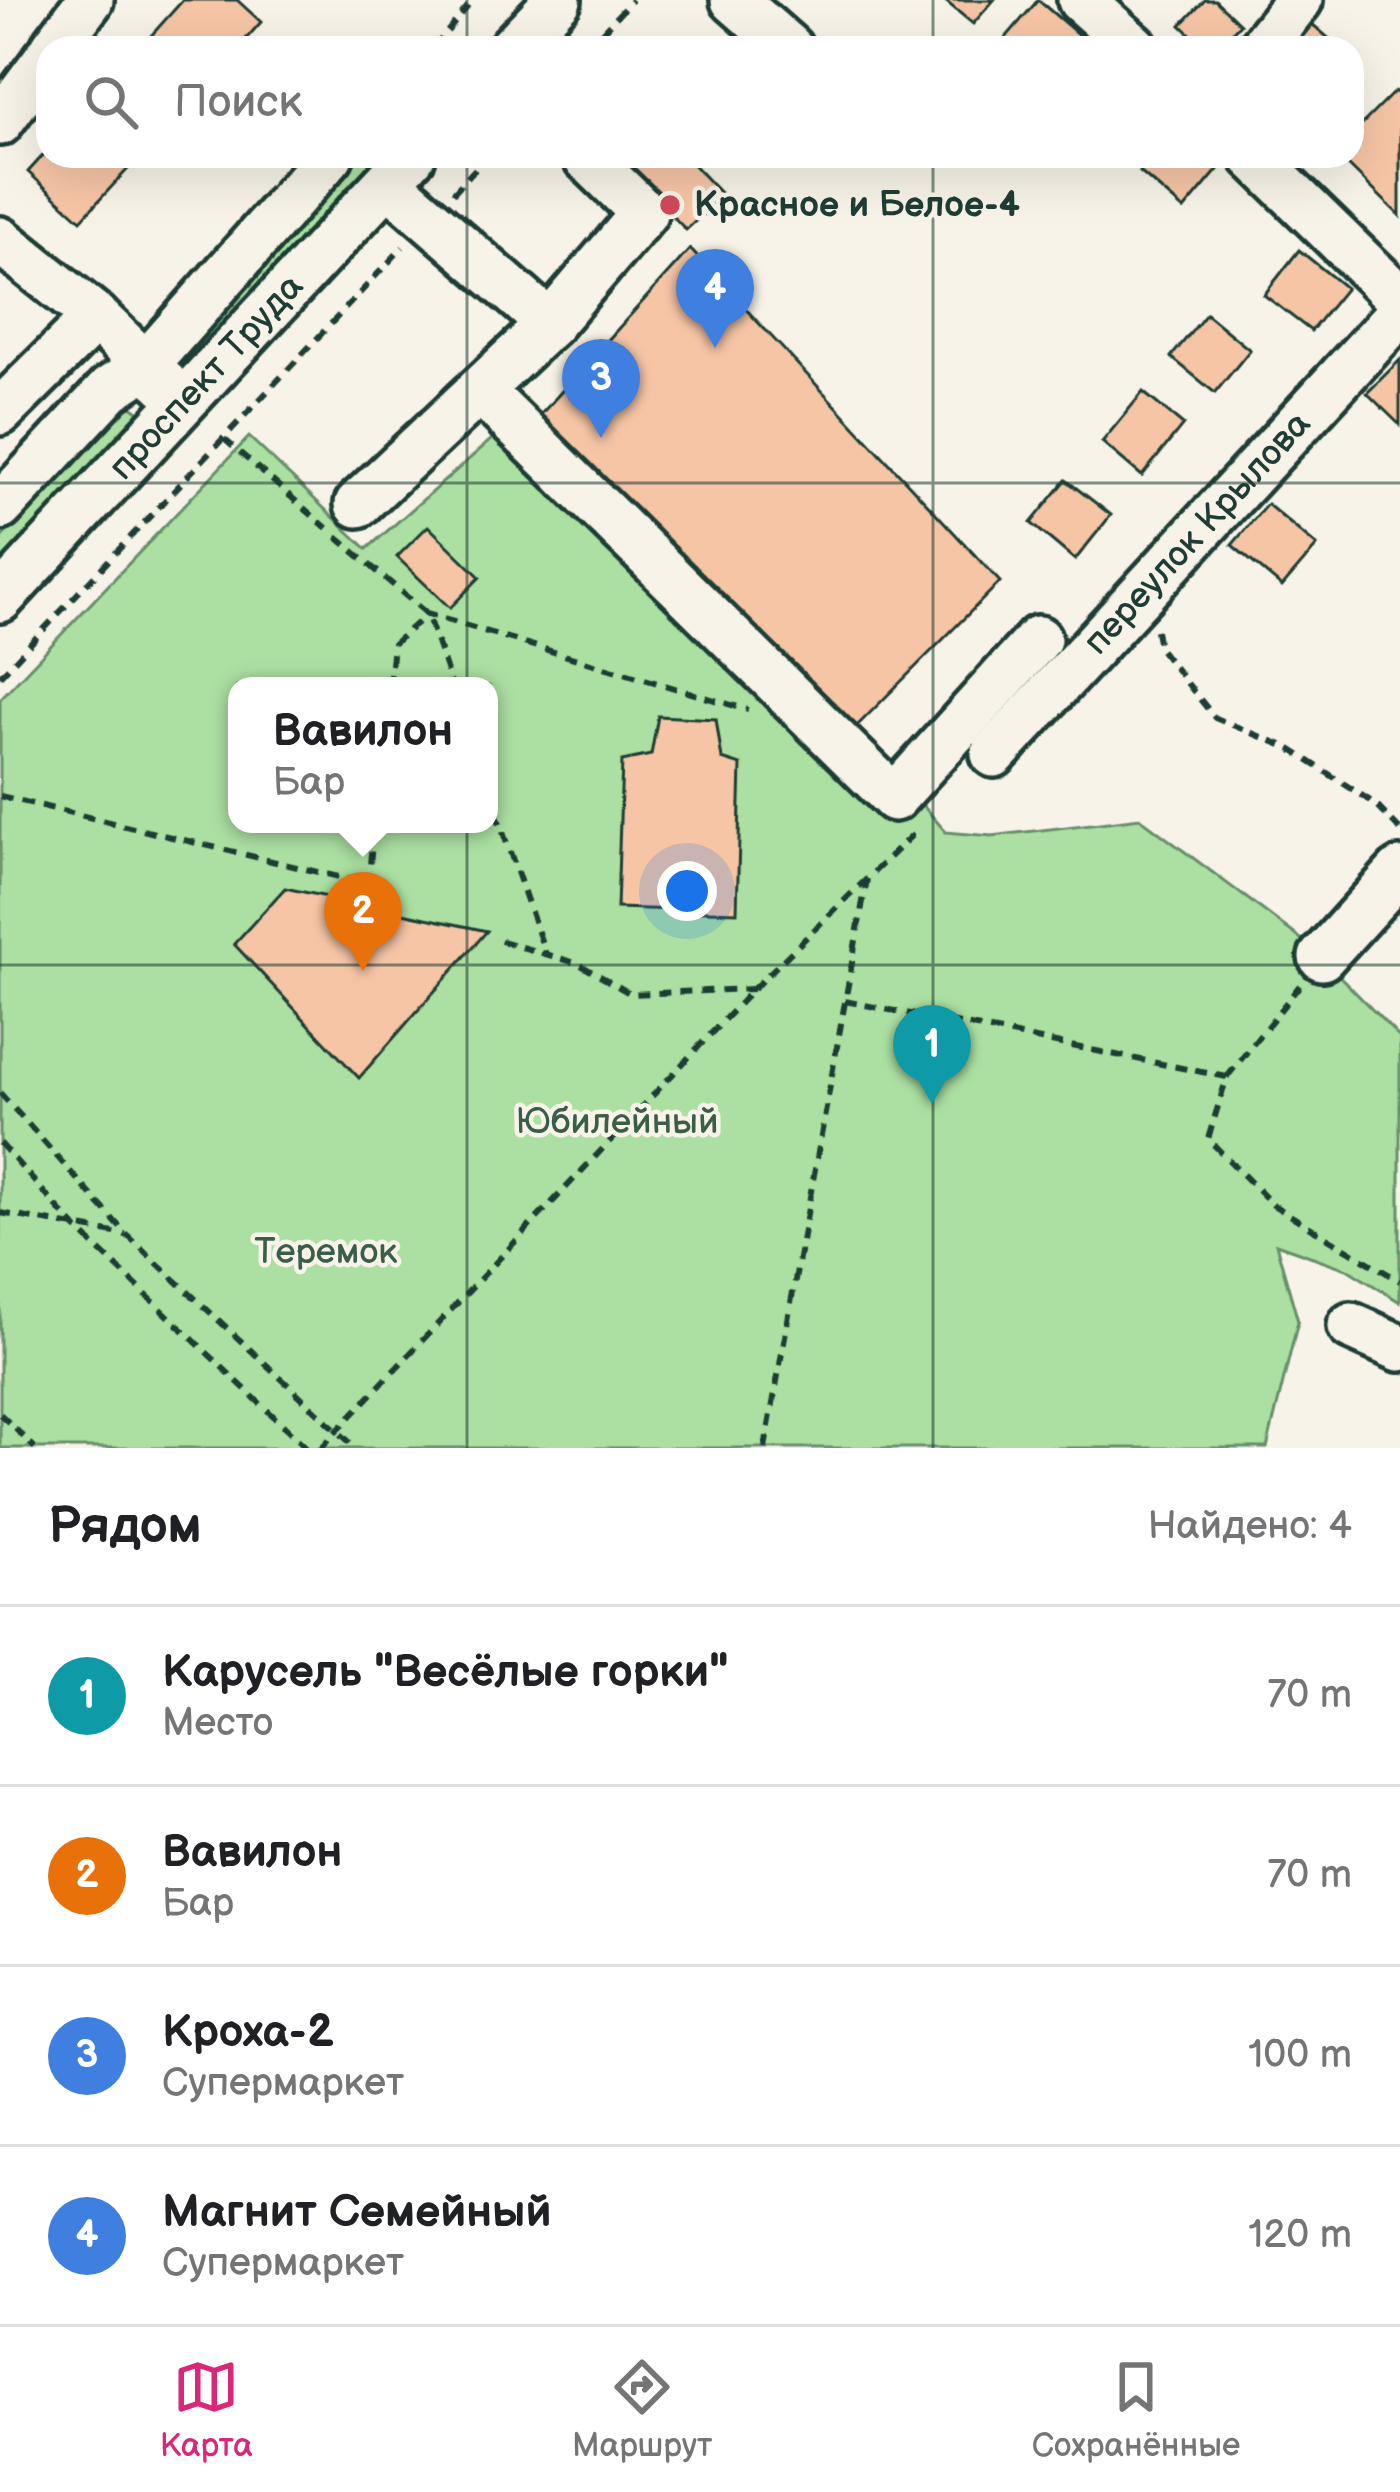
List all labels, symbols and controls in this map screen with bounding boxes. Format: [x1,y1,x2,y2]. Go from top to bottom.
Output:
search box [36,36,1364,168]
icon: search [78,69,144,135]
text: Поиск [174,75,302,130]
place label: Красное и Белое-4 [694,184,1020,227]
marker: Красное и Белое-4 [657,192,683,218]
pin: 4 [676,249,754,348]
street label: проспект Труда [100,265,312,489]
pin: 3 [562,339,640,438]
street label: переулок Крылова [1075,403,1320,664]
popup [228,677,498,833]
text: Вавилон [273,704,453,759]
text: Бар [273,759,345,806]
your location [657,861,717,921]
pin: 2 [324,872,402,971]
pin: 1 [893,1005,971,1104]
park label: Юбилейный [515,1101,719,1144]
park label: Теремок [255,1231,398,1274]
text: Рядом [48,1496,202,1557]
text: Найдено: 4 [1148,1503,1352,1550]
text: Карусель "Весёлые горки" [162,1645,729,1700]
text: 1 [79,1672,95,1719]
text: 70 m [1267,1672,1352,1719]
text: Место [162,1700,273,1747]
text: Вавилон [162,1825,342,1880]
text: 2 [75,1852,99,1899]
text: 70 m [1267,1852,1352,1899]
text: Бар [162,1880,234,1927]
text: Кроха-2 [162,2005,334,2060]
text: 3 [76,2032,98,2079]
text: 100 m [1248,2032,1352,2079]
text: Супермаркет [162,2060,404,2107]
text: Магнит Семейный [162,2185,552,2240]
text: 4 [76,2212,98,2259]
text: 120 m [1248,2212,1352,2259]
text: Супермаркет [162,2240,404,2287]
tab: Карта [160,2354,253,2466]
tab: Маршрут [572,2354,712,2466]
tab: Сохранённые [1032,2354,1240,2466]

